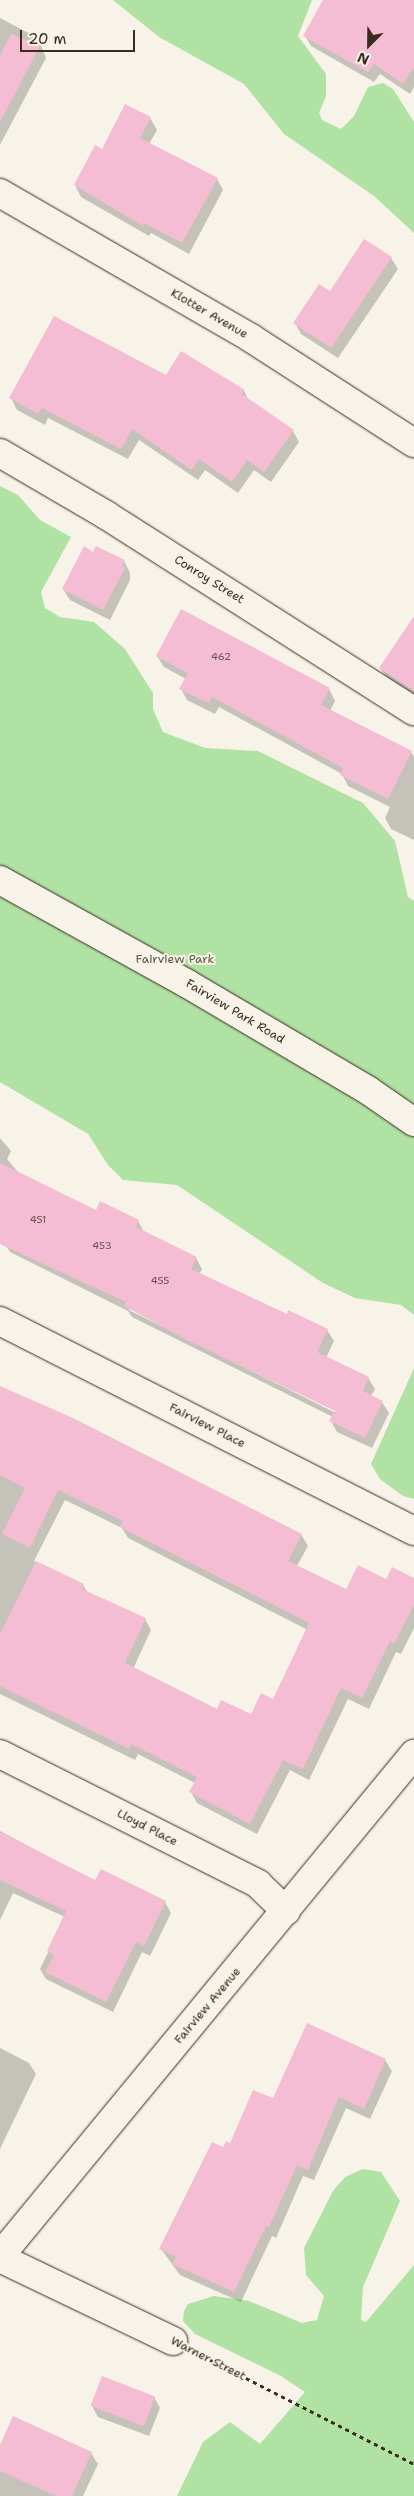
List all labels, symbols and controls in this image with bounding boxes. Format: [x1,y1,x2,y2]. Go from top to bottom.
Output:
scale bar [22,20,138,52]
north arrow [344,20,394,70]
text: 20 m [28,29,67,49]
text: N [355,48,372,69]
street label: Klotter Avenue [168,286,250,342]
street label: Conroy Street [171,553,247,607]
house number: 462 [211,651,231,663]
park label: Fairview Park [136,953,214,967]
street label: Fairview Park Road [183,977,287,1047]
house number: 451 [30,1214,46,1226]
house number: 453 [92,1240,112,1252]
house number: 455 [151,1275,169,1287]
street label: Fairview Place [166,1401,248,1451]
street label: Lloyd Place [114,1807,180,1849]
street label: Fairview Avenue [172,1965,244,2047]
street label: Warner Street [168,2334,248,2384]

